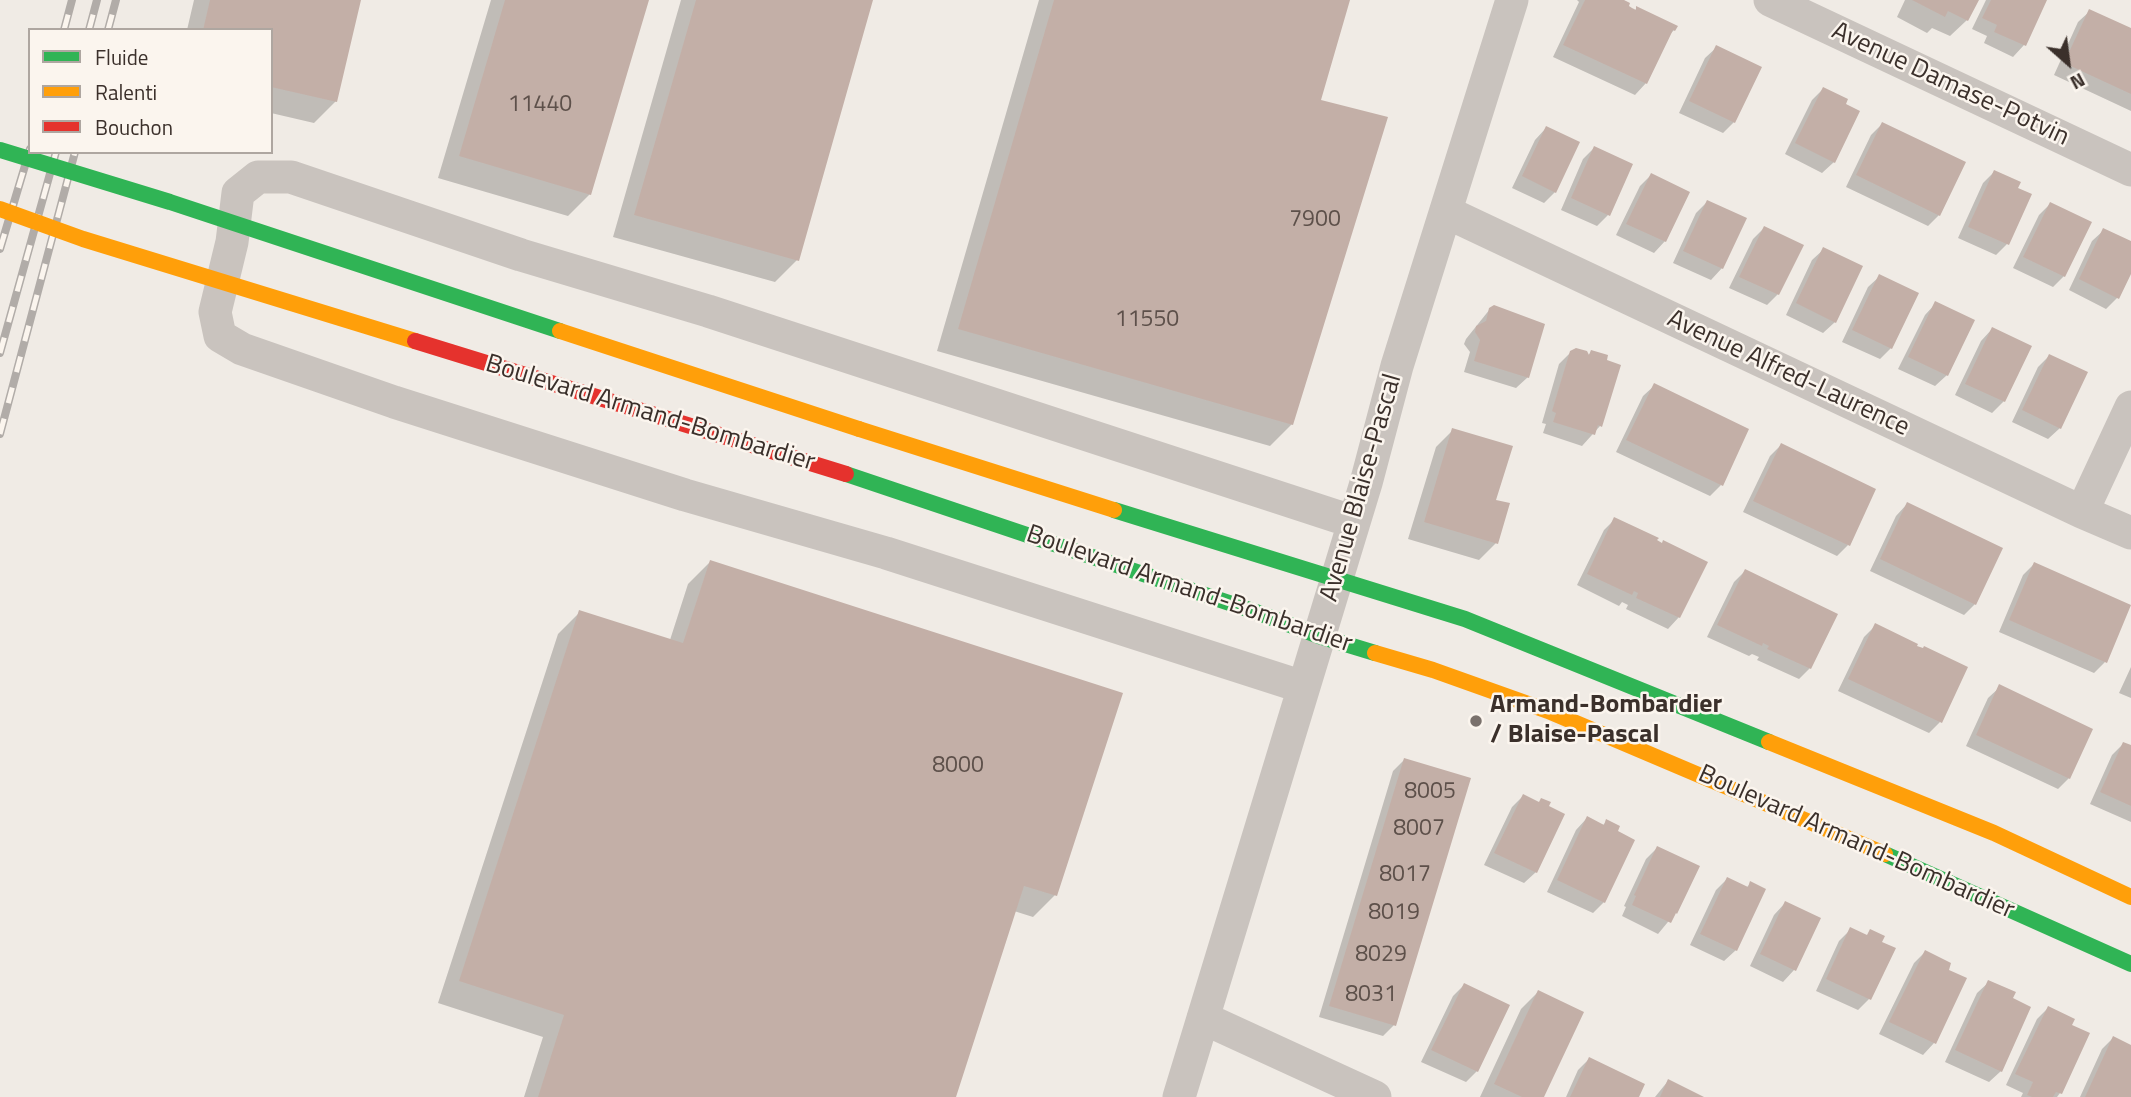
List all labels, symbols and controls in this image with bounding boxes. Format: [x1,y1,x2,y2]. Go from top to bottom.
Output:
street label: Avenue Damase-Potvin [1826,16,2074,154]
legend [28,28,273,154]
north arrow [2033,28,2103,98]
text: Fluide [95,41,148,73]
text: N [2065,66,2091,98]
text: Ralenti [95,76,157,108]
house number: 11440 [508,91,572,119]
text: Bouchon [95,111,173,143]
house number: 7900 [1289,206,1341,234]
street label: Avenue Alfred-Laurence [1662,304,1914,444]
house number: 11550 [1115,306,1179,334]
street label: Boulevard Armand-Bombardier [482,349,818,479]
street label: Avenue Blaise-Pascal [1315,371,1409,605]
street label: Boulevard Armand-Bombardier [1022,519,1356,661]
place label: Armand-Bombardier / Blaise-Pascal [1490,690,1722,752]
marker: Armand-Bombardier / Blaise-Pascal [1468,713,1484,729]
house number: 8000 [932,752,984,780]
street label: Boulevard Armand-Bombardier [1693,759,2019,927]
house number: 8005 [1404,778,1456,806]
house number: 8007 [1393,815,1445,843]
house number: 8017 [1379,861,1431,889]
house number: 8019 [1368,899,1420,927]
house number: 8029 [1355,941,1407,969]
house number: 8031 [1345,981,1397,1009]

